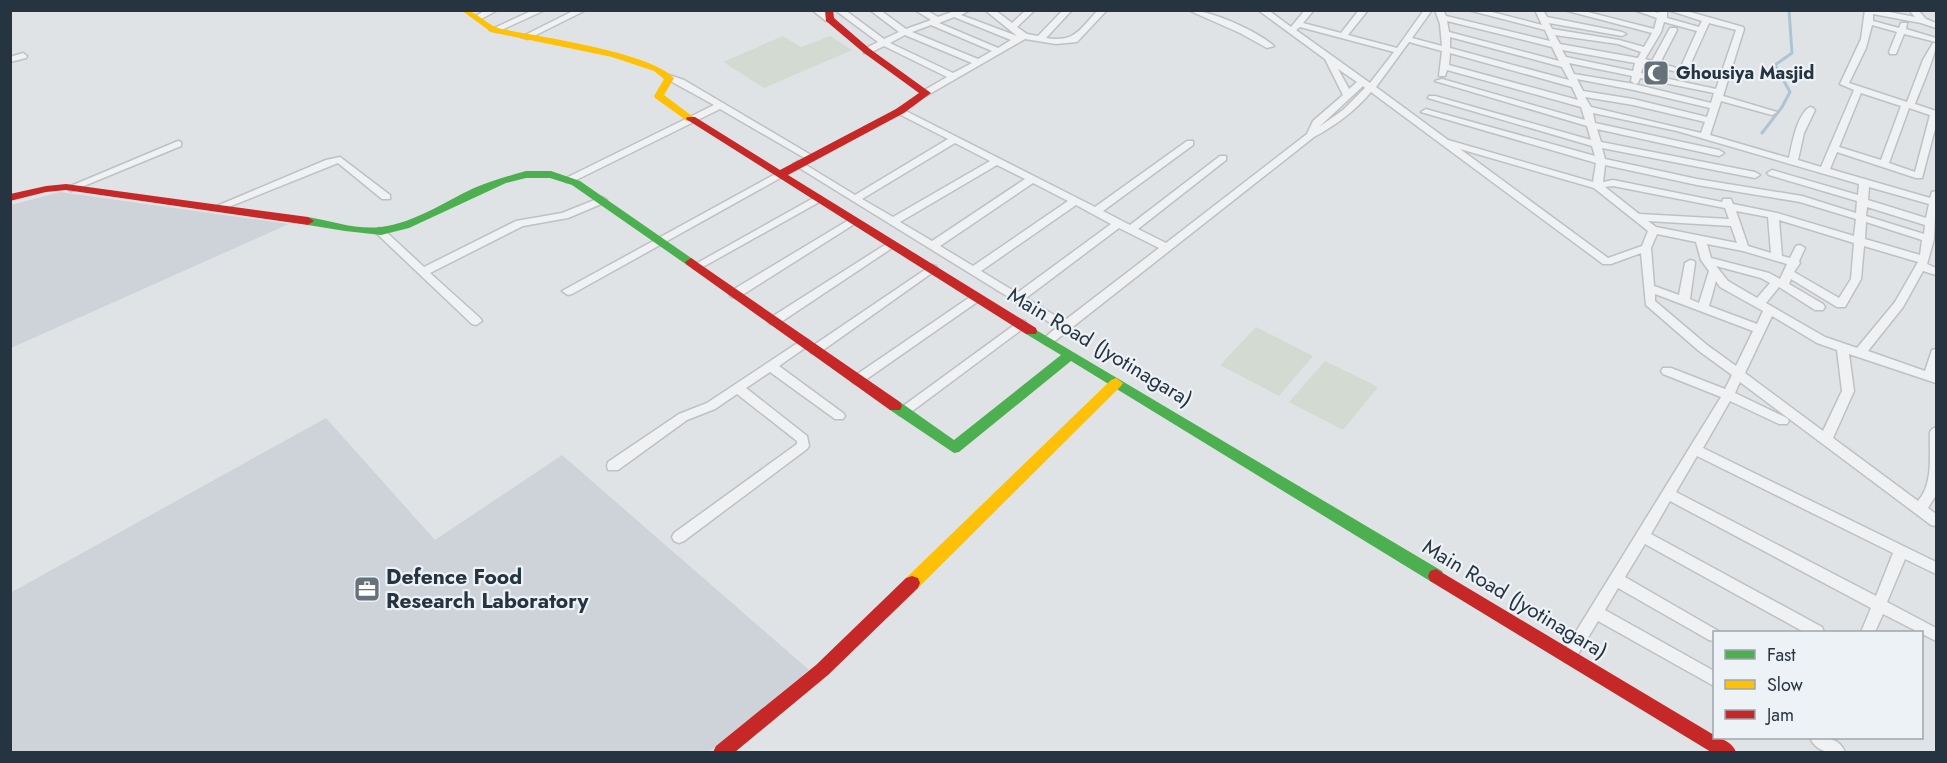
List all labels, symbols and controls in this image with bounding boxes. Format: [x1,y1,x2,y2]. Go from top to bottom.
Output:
mosque icon: Ghousiya Masjid [1641,58,1671,88]
place label: Ghousiya Masjid [1676,60,1814,86]
street label: Main Road (Jyotinagara) [1002,280,1198,414]
street label: Main Road (Jyotinagara) [1417,532,1613,666]
place label: Defence Food Research Laboratory [386,562,590,616]
office icon: Defence Food Research Laboratory [352,574,382,604]
legend [1713,631,1923,739]
text: Fast [1767,642,1796,668]
text: Slow [1767,672,1804,698]
text: Jam [1765,702,1794,728]

